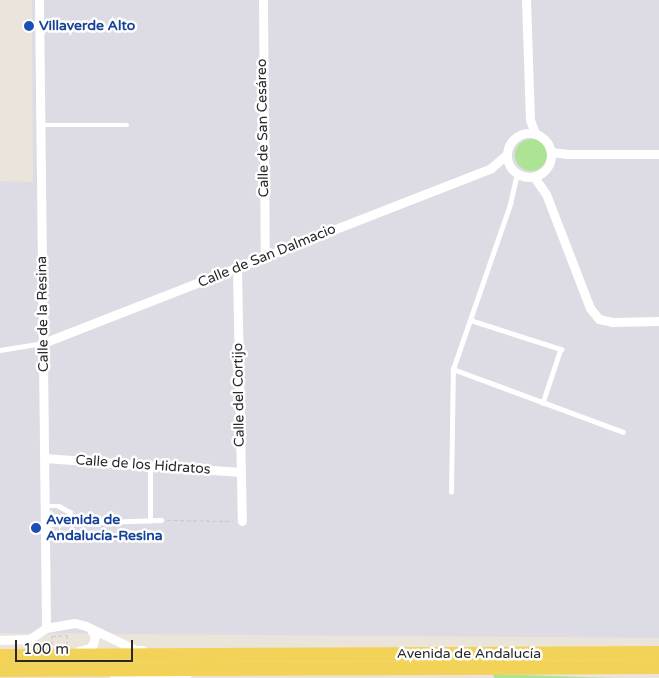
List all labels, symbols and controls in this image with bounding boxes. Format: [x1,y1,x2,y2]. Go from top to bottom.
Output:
place label: Villaverde Alto [39,18,135,34]
marker: Villaverde Alto [23,20,35,32]
street label: Calle de San Cesáreo [253,58,273,198]
street label: Calle de San Dalmacio [196,221,338,291]
street label: Calle de la Resina [34,256,52,372]
street label: Calle del Cortijo [230,343,248,447]
street label: Calle de los Hidratos [75,452,211,478]
place label: Avenida de Andalucía-Resina [46,512,163,544]
marker: Avenida de Andalucía-Resina [30,522,42,534]
scale bar [18,630,135,662]
text: 100 m [23,640,69,658]
street label: Avenida de Andalucía [397,646,541,662]

